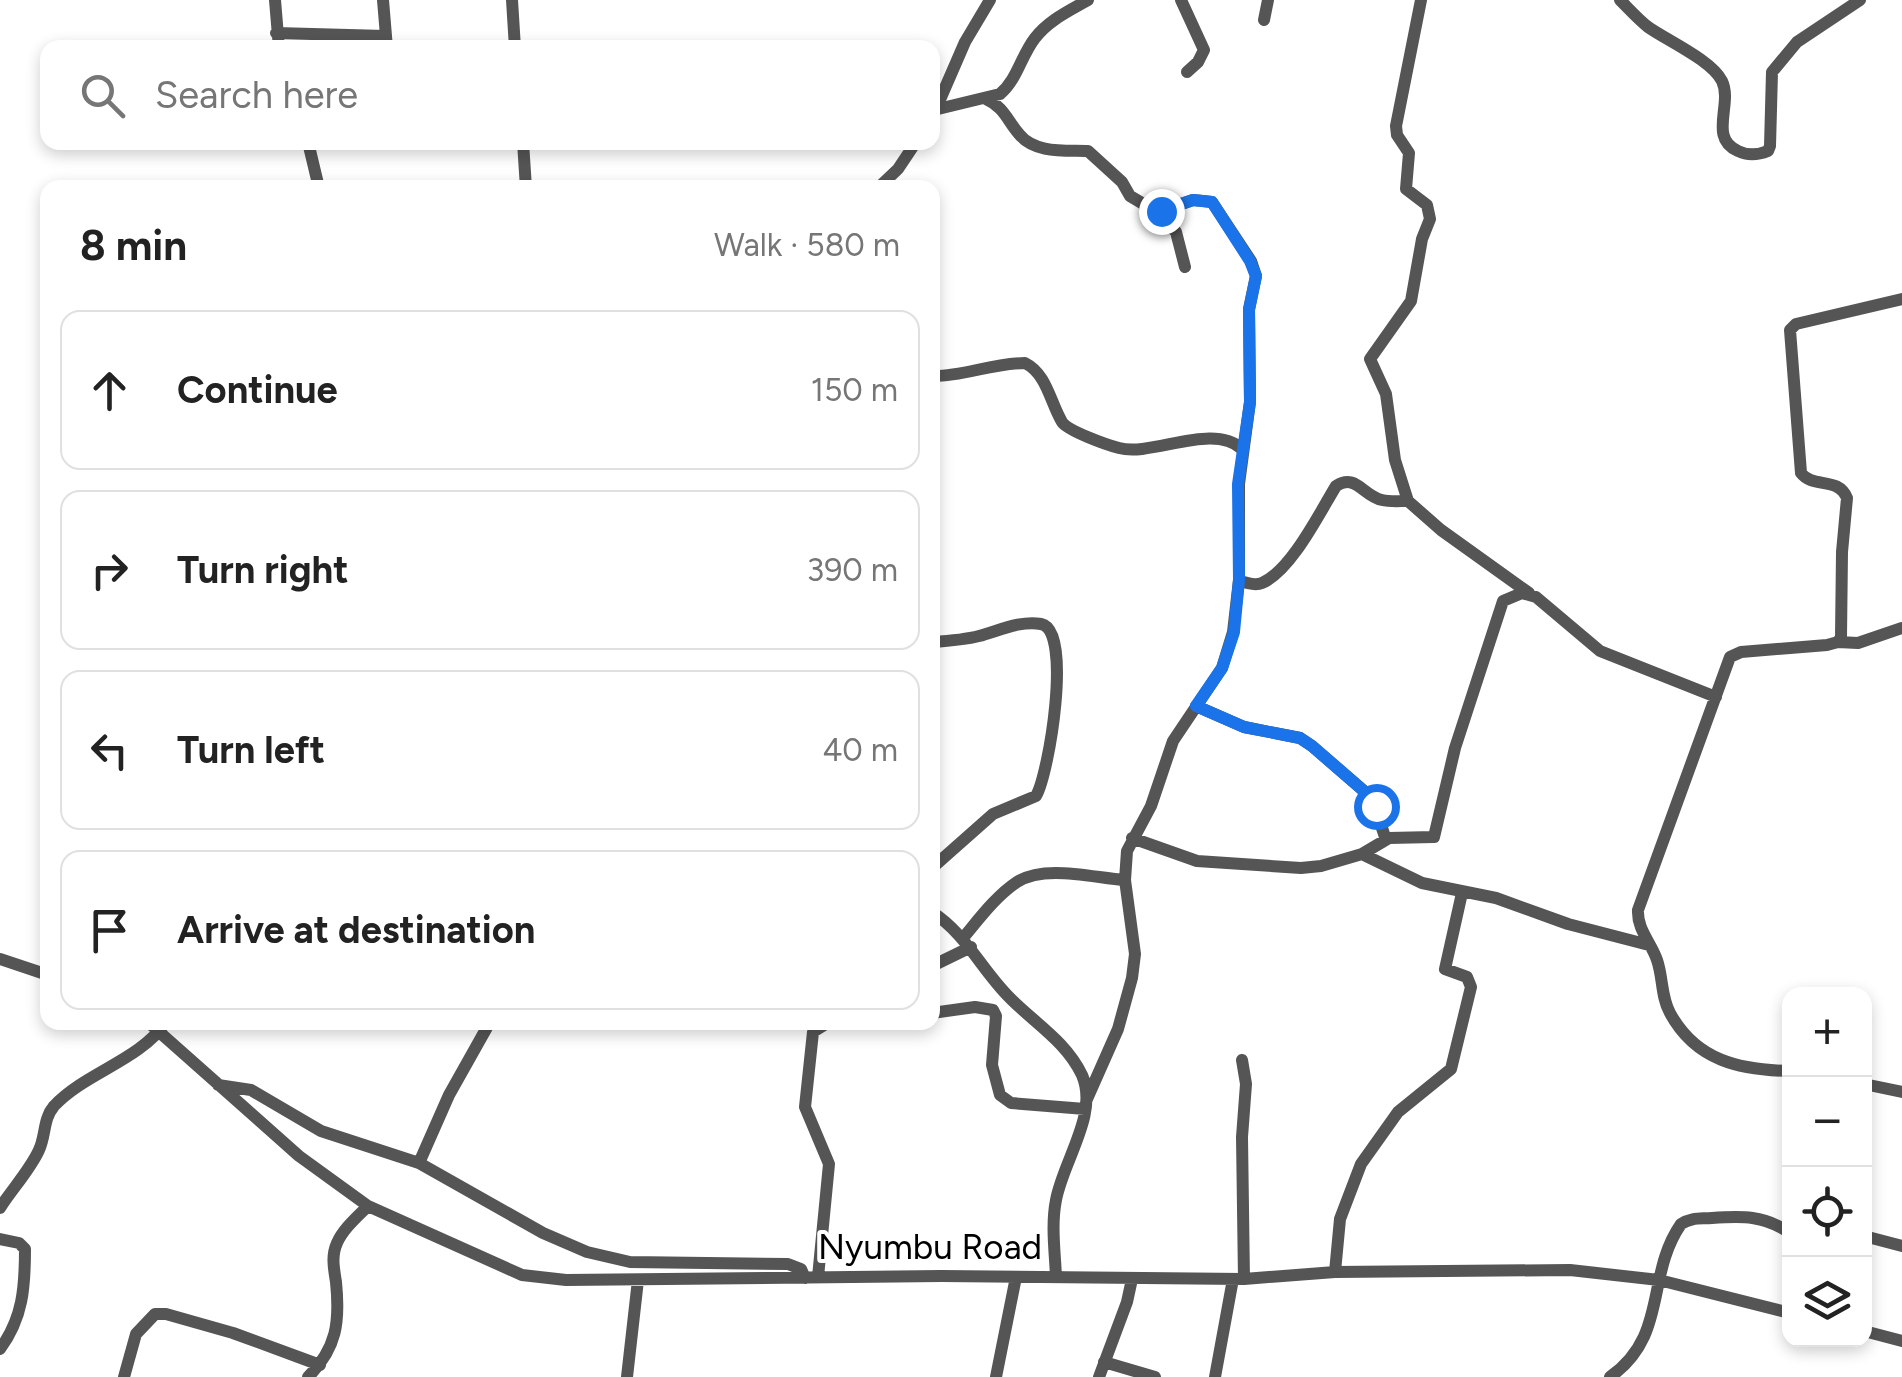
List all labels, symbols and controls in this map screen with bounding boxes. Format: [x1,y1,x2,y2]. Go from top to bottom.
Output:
search box [40,40,940,150]
icon: search [75,68,130,123]
text: Search here [155,72,358,118]
route end [1139,189,1185,235]
text: 8 min [80,220,187,271]
text: Walk · 580 m [714,226,900,264]
icon: ahead [82,363,137,418]
text: Continue [177,367,338,413]
text: 150 m [811,371,898,409]
icon: right [82,543,137,598]
text: Turn right [177,547,349,593]
text: 390 m [807,551,898,589]
icon: left [82,723,137,778]
text: Turn left [177,727,325,773]
text: 40 m [822,731,898,769]
route start [1354,784,1400,830]
icon: arrive [82,903,137,958]
text: Arrive at destination [177,907,535,953]
map controls [1782,987,1872,1347]
button: + [1782,987,1872,1077]
button: − [1782,1077,1872,1167]
button: locate [1782,1167,1872,1257]
street label: Nyumbu Road [818,1226,1042,1268]
button: layers [1782,1257,1872,1347]

